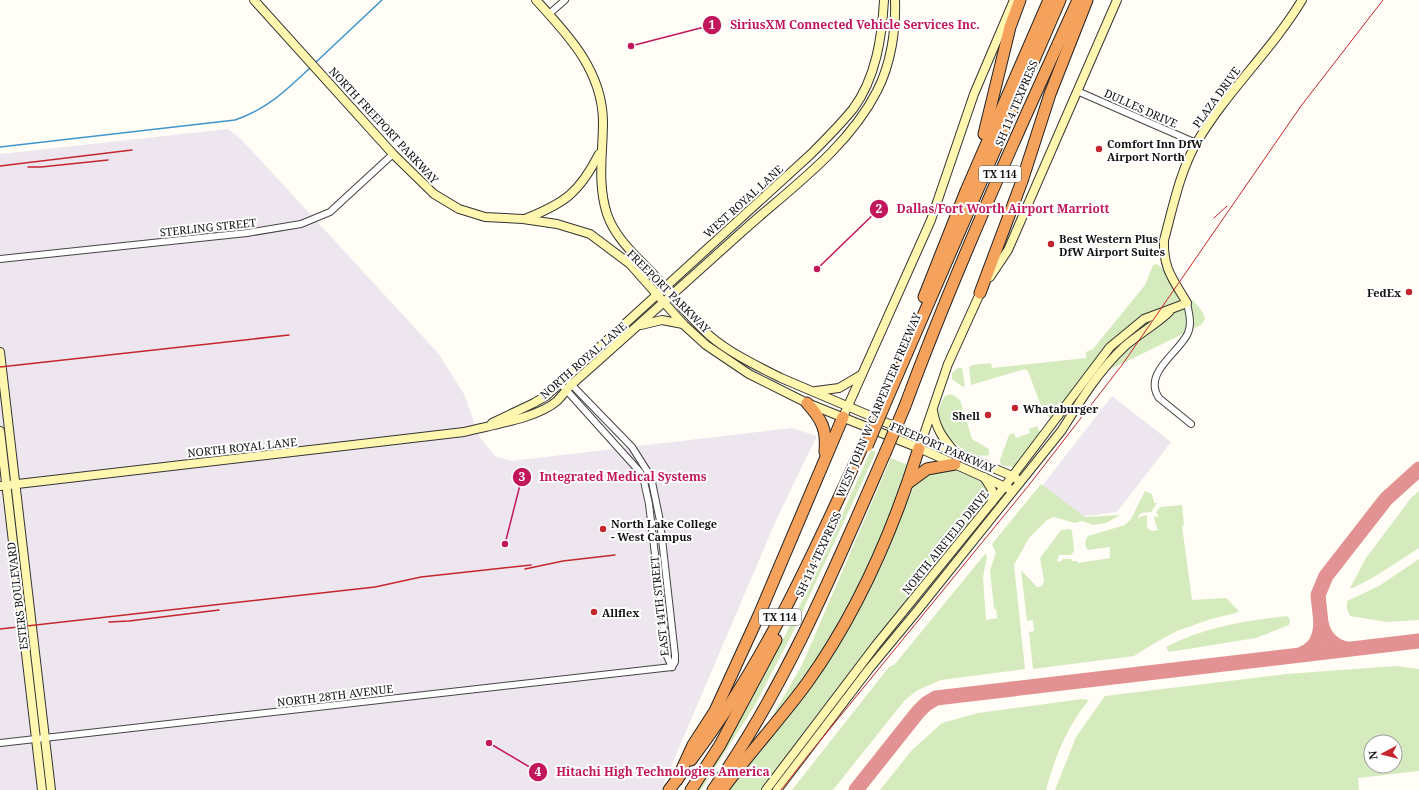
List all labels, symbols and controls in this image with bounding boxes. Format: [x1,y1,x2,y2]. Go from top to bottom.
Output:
callout: SiriusXM Connected Vehicle Services Inc. [702,13,988,37]
text: 1 [709,16,716,33]
text: SiriusXM Connected Vehicle Services Inc. [730,16,980,33]
street label: SH 114 TEXPRESS [991,58,1041,148]
street label: PLAZA DRIVE [1189,63,1243,131]
street label: NORTH FREEPORT PARKWAY [326,64,442,187]
street label: DULLES DRIVE [1102,85,1180,131]
place label: Comfort Inn DfW Airport North [1107,136,1203,164]
marker: Comfort Inn DfW Airport North [1094,144,1104,154]
street label: WEST ROYAL LANE [700,161,786,241]
road number: TX 114 [979,166,1021,182]
callout: Dallas/Fort Worth Airport Marriott [869,197,1118,221]
text: 2 [876,200,883,217]
text: Dallas/Fort Worth Airport Marriott [897,200,1110,217]
street label: STERLING STREET [159,214,257,240]
place label: Best Western Plus DfW Airport Suites [1059,231,1165,259]
marker: Best Western Plus DfW Airport Suites [1046,239,1056,249]
street label: FREEPORT PARKWAY [624,246,714,336]
place label: FedEx [1367,285,1402,300]
marker: FedEx [1404,287,1414,297]
street label: WEST JOHN W CARPENTER FREEWAY [832,310,924,500]
street label: NORTH ROYAL LANE [537,318,630,402]
place label: Whataburger [1023,401,1098,416]
marker: Whataburger [1010,403,1020,413]
place label: Shell [952,408,980,423]
marker: Shell [983,410,993,420]
street label: FREEPORT PARKWAY [888,418,998,476]
street label: NORTH ROYAL LANE [186,434,298,460]
callout: Integrated Medical Systems [512,465,715,489]
text: 3 [519,468,526,485]
text: Integrated Medical Systems [539,468,707,485]
street label: NORTH AIRFIELD DRIVE [898,487,992,597]
street label: SH 114 TEXPRESS [792,509,844,599]
place label: North Lake College - West Campus [611,516,717,544]
marker: North Lake College - West Campus [598,524,608,534]
street label: ESTERS BOULEVARD [3,541,31,651]
street label: EAST 14TH STREET [646,555,672,657]
place label: Allflex [602,605,640,620]
marker: Allflex [589,607,599,617]
road number: TX 114 [759,609,801,625]
street label: NORTH 28TH AVENUE [276,680,394,710]
north arrow [1363,734,1403,774]
text: N [1365,750,1381,760]
callout: Hitachi High Technologies America [528,760,778,784]
text: 4 [535,763,542,780]
text: Hitachi High Technologies America [556,763,770,780]

